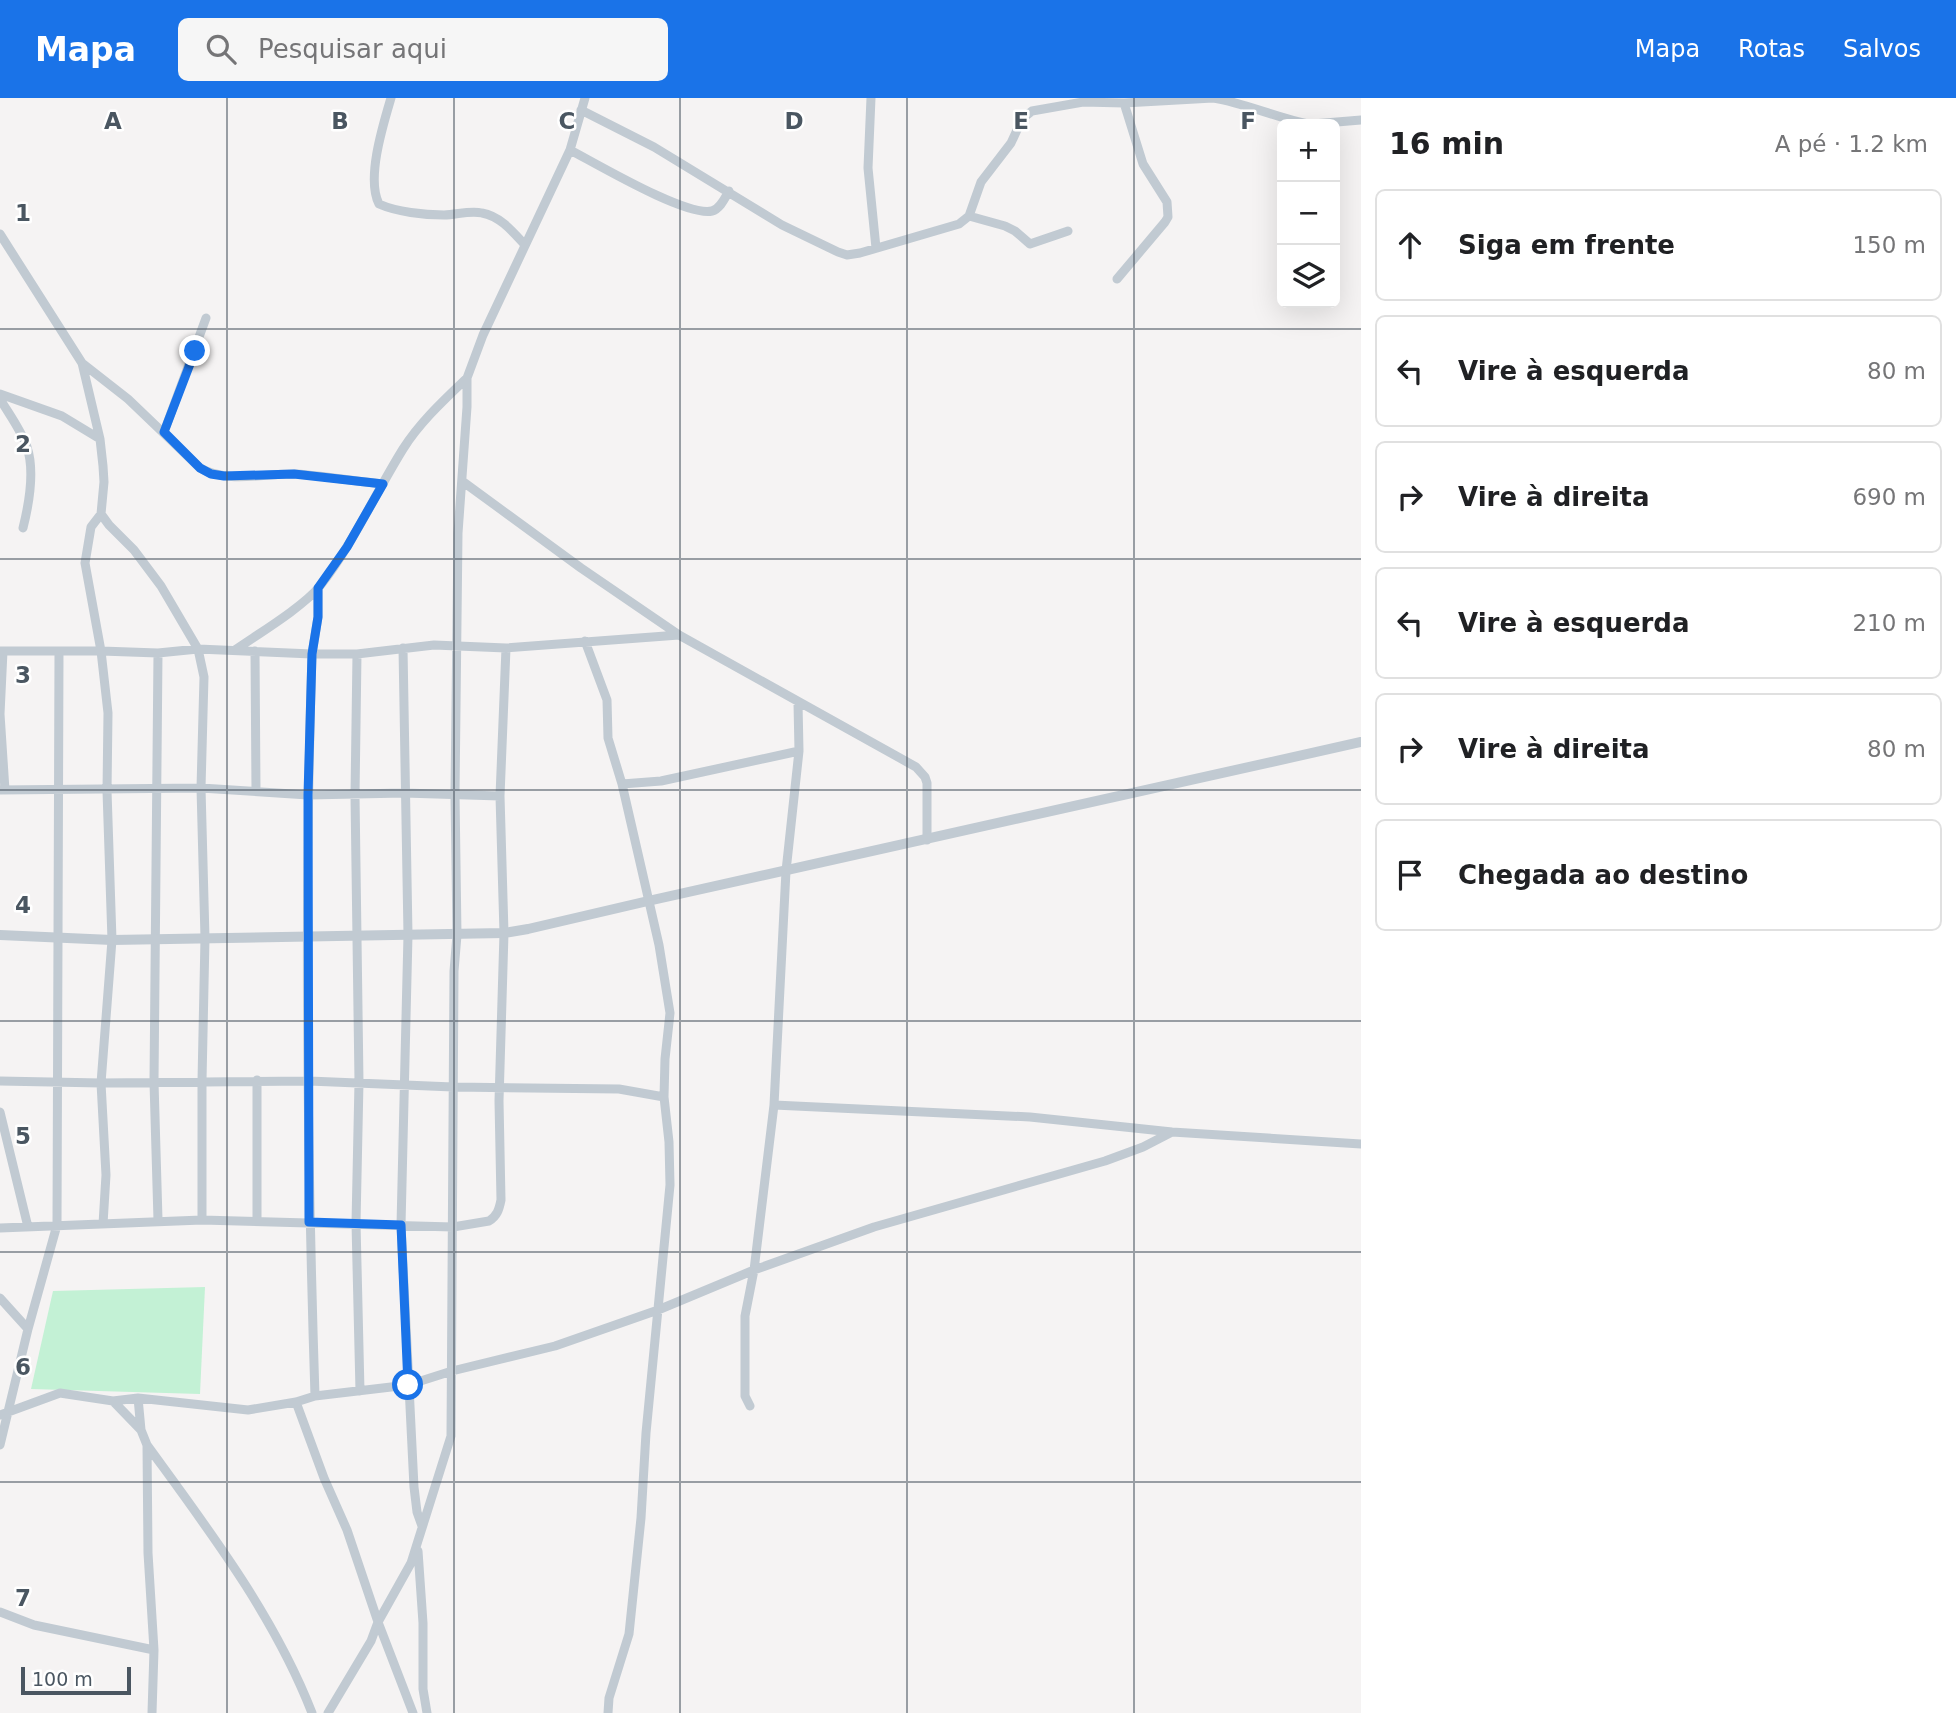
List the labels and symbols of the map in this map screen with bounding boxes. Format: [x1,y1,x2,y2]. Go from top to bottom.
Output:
text: A [104,108,122,134]
text: B [331,108,349,134]
text: C [559,108,575,134]
text: D [784,108,804,134]
text: E [1013,108,1029,134]
text: F [1240,108,1256,134]
text: 1 [15,200,31,226]
route end [179,335,210,366]
text: 2 [15,431,31,457]
text: 3 [15,662,31,688]
text: 4 [15,892,31,918]
text: 5 [15,1123,31,1149]
text: 6 [15,1354,31,1380]
route start [392,1369,423,1400]
text: 7 [15,1585,31,1611]
scale bar [21,1664,131,1696]

